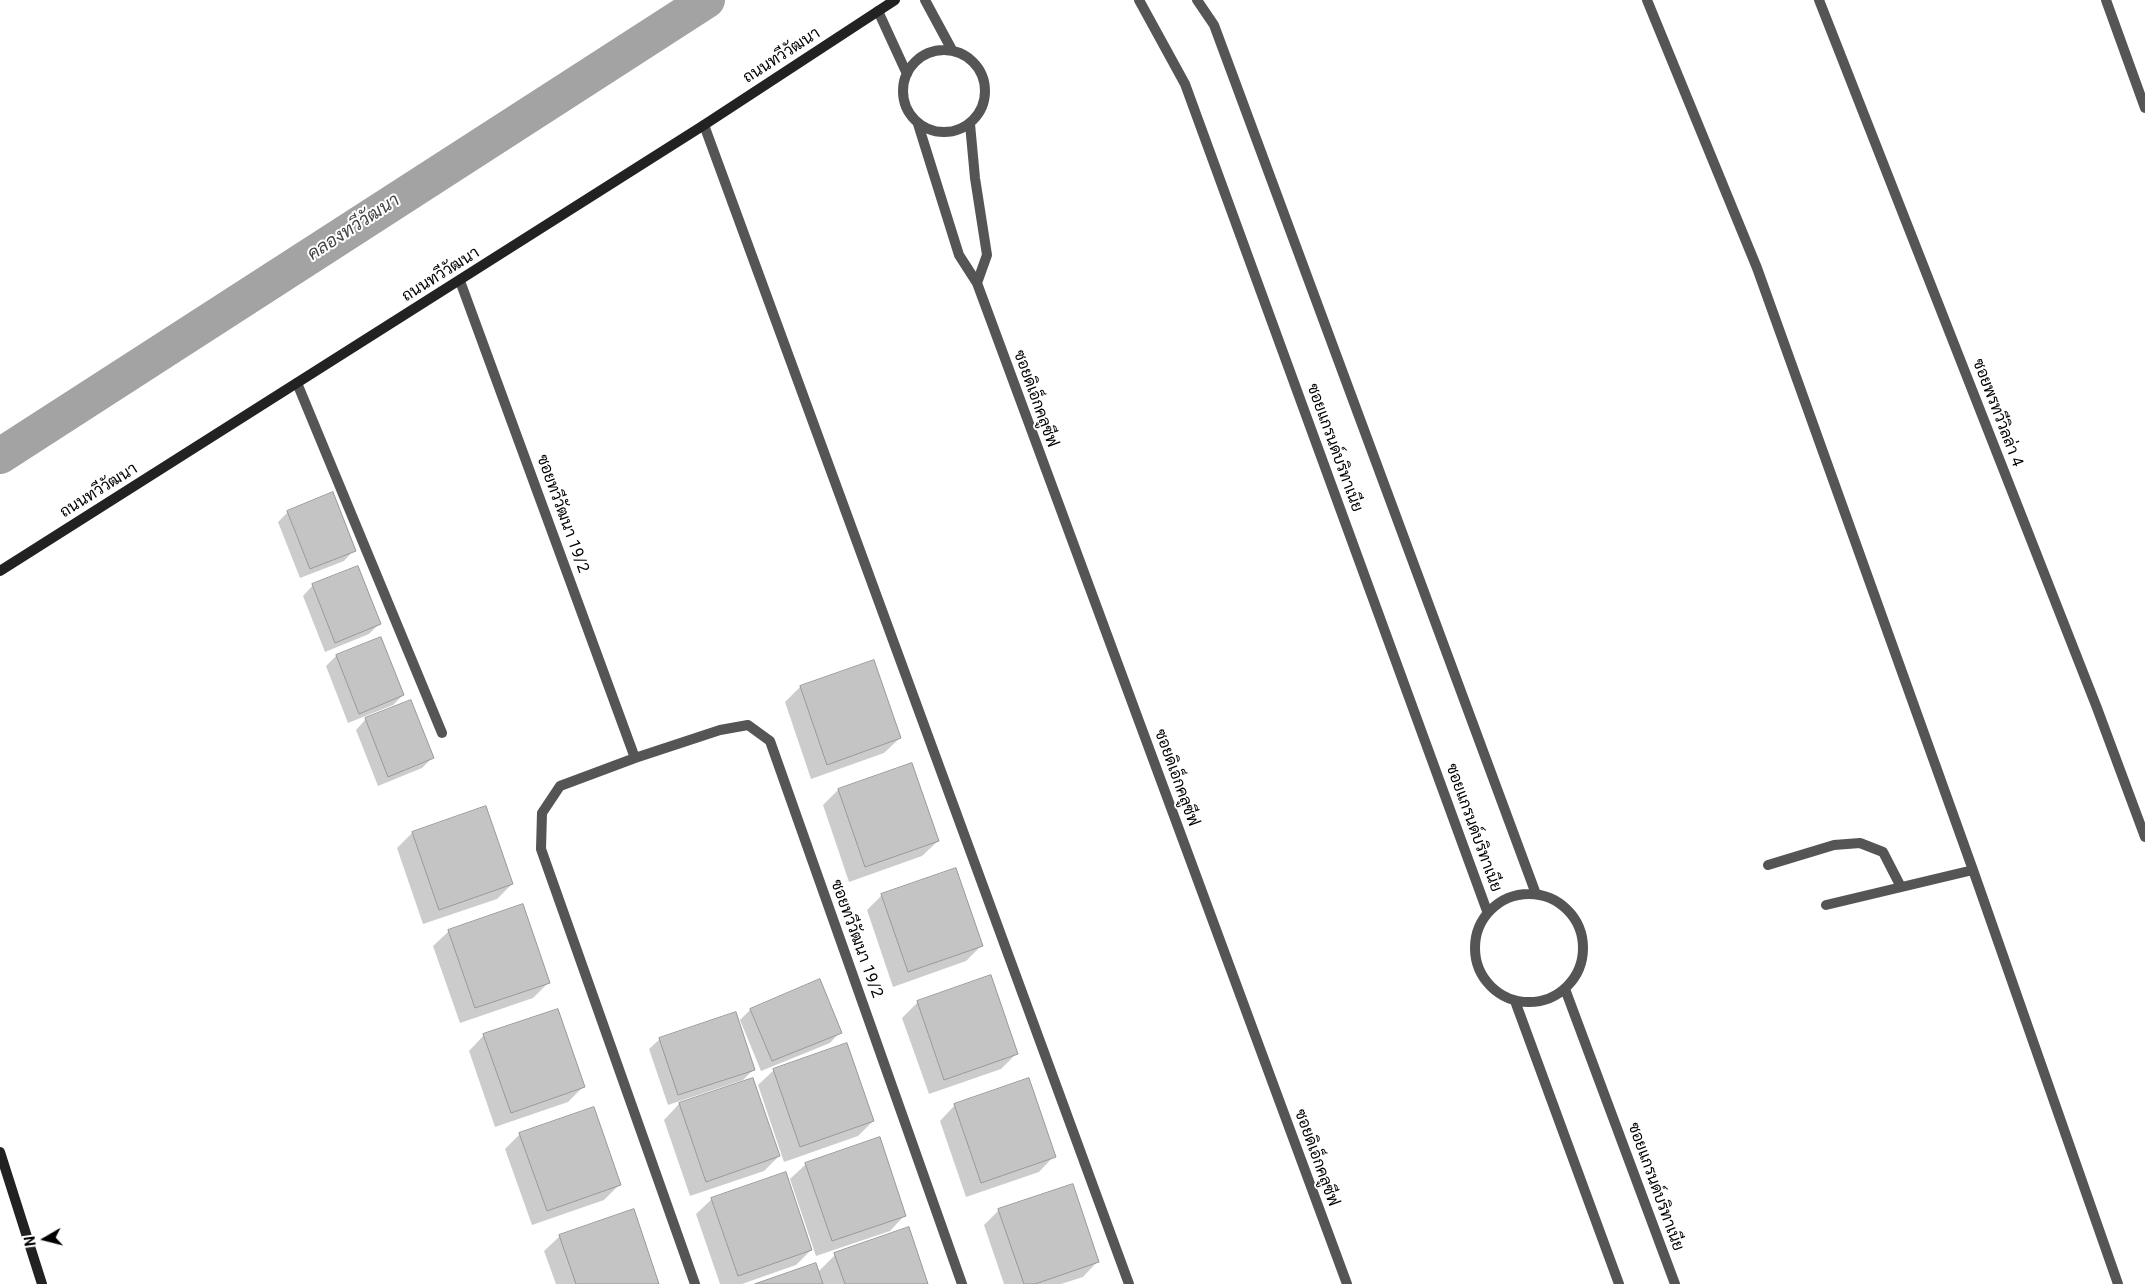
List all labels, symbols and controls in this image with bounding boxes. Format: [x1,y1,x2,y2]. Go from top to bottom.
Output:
street label: ถนนทวีวัฒนา [740,24,824,88]
water label: คลองทวีวัฒนา [304,190,404,266]
street label: ถนนทวีวัฒนา [399,244,483,306]
street label: ซอยดิเอ็กคลูซีฟ [1009,348,1061,450]
street label: ซอยพรทวีวิลล่า 4 [1968,356,2026,470]
street label: ซอยแกรนด์บริทาเนีย [1302,381,1366,515]
street label: ซอยทวีวัฒนา 19/2 [532,452,592,576]
street label: ถนนทวีวัฒนา [57,460,141,522]
street label: ซอยดิเอ็กคลูซีฟ [1150,727,1202,829]
street label: ซอยแกรนด์บริทาเนีย [1441,761,1505,895]
street label: ซอยทวีวัฒนา 19/2 [826,877,886,1001]
street label: ซอยดิเอ็กคลูซีฟ [1290,1107,1342,1209]
street label: ซอยแกรนด์บริทาเนีย [1623,1120,1687,1254]
north arrow [20,1214,70,1264]
text: N [22,1235,39,1247]

